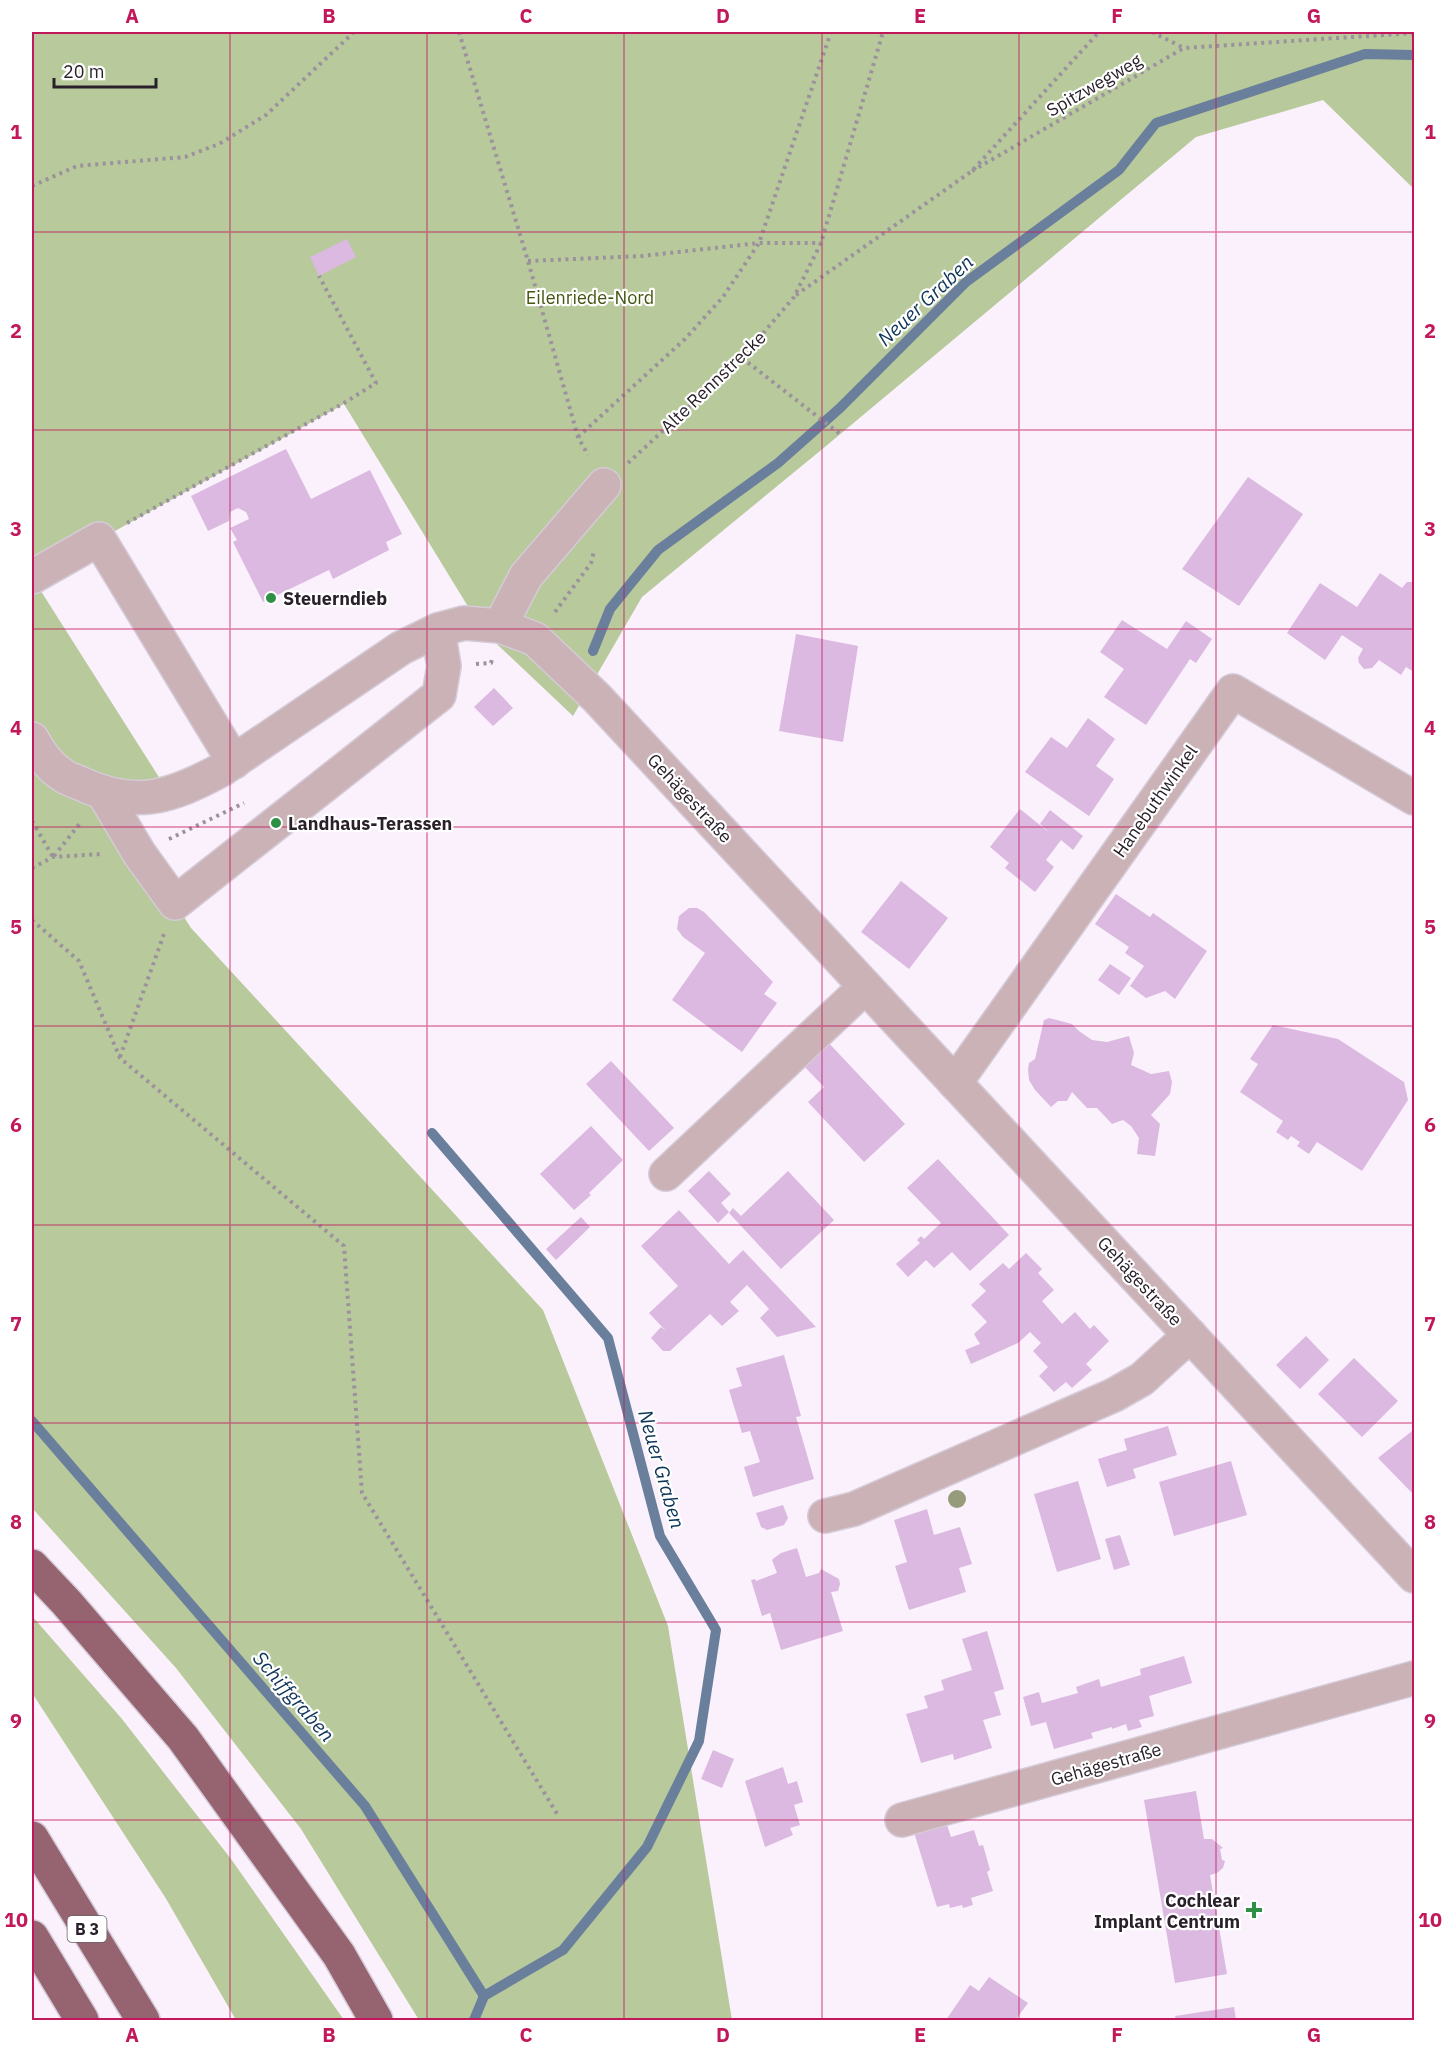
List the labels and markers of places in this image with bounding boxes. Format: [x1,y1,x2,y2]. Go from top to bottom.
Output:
place label: Steuerndieb [283,587,387,610]
marker: Steuerndieb [264,591,278,605]
place label: Landhaus-Terassen [288,812,452,835]
marker: Landhaus-Terassen [269,816,283,830]
place label: Cochlear Implant Centrum [1094,1889,1240,1933]
marker: Cochlear Implant Centrum [1245,1901,1263,1919]

